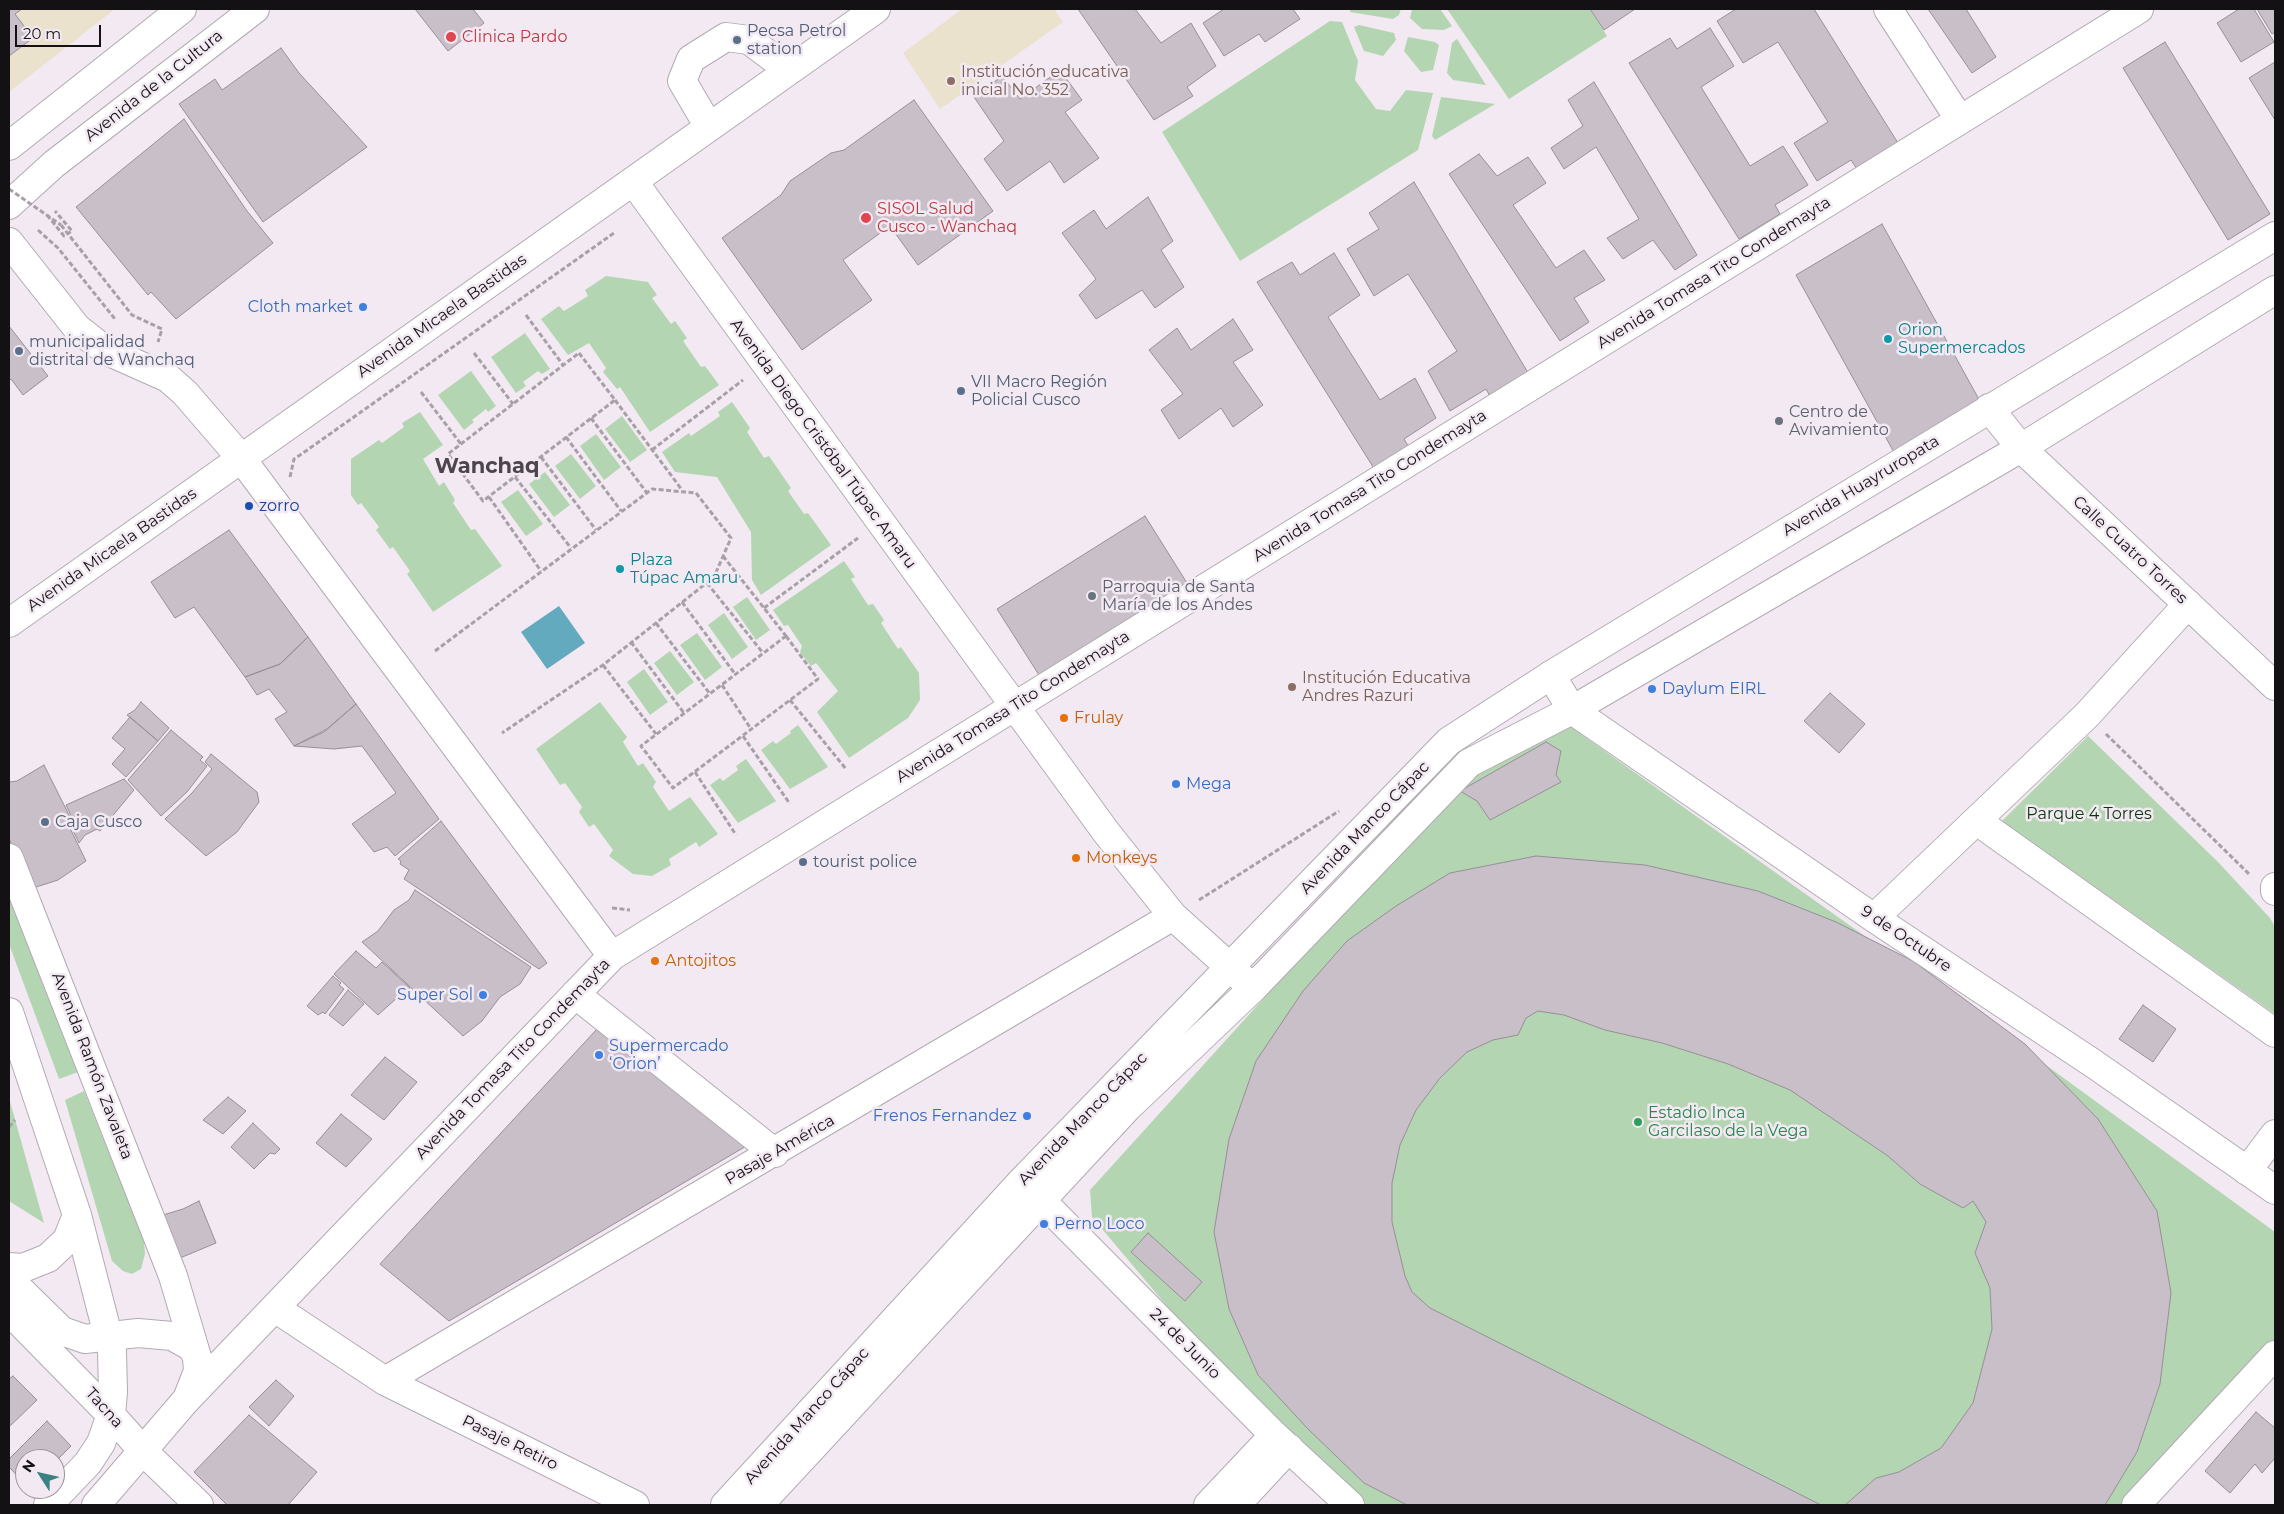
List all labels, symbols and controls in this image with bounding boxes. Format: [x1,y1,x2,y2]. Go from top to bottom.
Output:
scale bar [18,15,104,47]
place label: Pecsa Petrol station [747,21,846,59]
text: 20 m [23,24,61,43]
street label: Avenida de la Cultura [81,26,227,146]
place label: Clinica Pardo [462,27,567,47]
marker: Clinica Pardo [444,30,458,44]
marker: Pecsa Petrol station [731,34,743,46]
place label: Institución educativa inicial No. 352 [961,62,1129,100]
marker: Institución educativa inicial No. 352 [945,75,957,87]
street label: Avenida Tomasa Tito Condemayta [1594,193,1834,353]
place label: SISOL Salud Cusco - Wanchaq [877,199,1017,237]
marker: SISOL Salud Cusco - Wanchaq [859,211,873,225]
street label: Avenida Micaela Bastidas [354,250,530,382]
place label: Cloth market [248,297,353,317]
marker: Cloth market [357,301,369,313]
street label: Avenida Diego Cristóbal Túpac Amaru [726,315,920,573]
place label: Orion Supermercados [1898,320,2025,358]
place label: municipalidad distrital de Wanchaq [29,332,195,370]
marker: Orion Supermercados [1882,333,1894,345]
marker: municipalidad distrital de Wanchaq [13,345,25,357]
place label: VII Macro Región Policial Cusco [971,372,1107,410]
marker: VII Macro Región Policial Cusco [955,385,967,397]
place label: Centro de Avivamiento [1789,402,1889,440]
street label: Avenida Tomasa Tito Condemayta [1250,406,1490,566]
marker: Centro de Avivamiento [1773,415,1785,427]
street label: Avenida Huayruropata [1779,432,1943,540]
district label: Wanchaq [434,454,540,480]
street label: Avenida Micaela Bastidas [24,484,200,616]
street label: Calle Cuatro Torres [2069,492,2191,608]
place label: zorro [259,496,300,516]
marker: zorro [243,500,255,512]
place label: Plaza Túpac Amaru [630,550,738,588]
marker: Plaza Túpac Amaru [614,563,626,575]
place label: Parroquia de Santa María de los Andes [1102,577,1255,615]
marker: Parroquia de Santa María de los Andes [1086,590,1098,602]
street label: Avenida Tomasa Tito Condemayta [893,627,1133,787]
place label: Institución Educativa Andres Razuri [1302,668,1471,706]
place label: Daylum EIRL [1662,679,1766,699]
marker: Institución Educativa Andres Razuri [1286,681,1298,693]
marker: Daylum EIRL [1646,683,1658,695]
place label: Frulay [1074,708,1123,728]
marker: Frulay [1058,712,1070,724]
street label: Avenida Manco Cápac [1297,758,1433,898]
place label: Mega [1186,774,1231,794]
marker: Mega [1170,778,1182,790]
park label: Parque 4 Torres [2026,804,2152,824]
place label: Caja Cusco [55,812,142,832]
marker: Caja Cusco [39,816,51,828]
place label: Monkeys [1086,848,1157,868]
place label: tourist police [813,852,917,872]
marker: Monkeys [1070,852,1082,864]
marker: tourist police [797,856,809,868]
street label: 9 de Octubre [1857,902,1955,976]
place label: Antojitos [665,951,736,971]
street label: Avenida Tomasa Tito Condemayta [412,955,614,1163]
marker: Antojitos [649,955,661,967]
street label: Avenida Ramón Zavaleta [47,970,137,1162]
place label: Super Sol [397,985,473,1005]
marker: Super Sol [477,989,489,1001]
place label: Supermercado ‘Orion’ [609,1036,729,1074]
marker: Supermercado ‘Orion’ [593,1049,605,1061]
street label: Avenida Manco Cápac [1015,1049,1151,1189]
place label: Estadio Inca Garcilaso de la Vega [1648,1103,1808,1141]
place label: Frenos Fernandez [873,1106,1017,1126]
marker: Frenos Fernandez [1021,1110,1033,1122]
street label: Pasaje América [722,1111,838,1189]
marker: Estadio Inca Garcilaso de la Vega [1632,1116,1644,1128]
place label: Perno Loco [1054,1214,1145,1234]
marker: Perno Loco [1038,1218,1050,1230]
street label: 24 de Junio [1146,1305,1224,1383]
street label: Avenida Manco Cápac [741,1344,873,1488]
street label: Tacna [81,1384,127,1432]
street label: Pasaje Retiro [459,1411,561,1475]
north arrow [15,1449,65,1499]
text: N [18,1456,39,1476]

